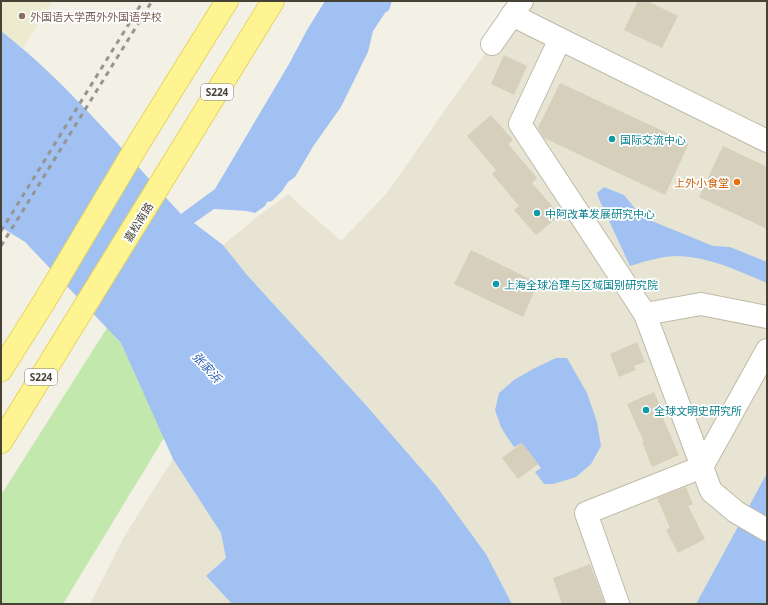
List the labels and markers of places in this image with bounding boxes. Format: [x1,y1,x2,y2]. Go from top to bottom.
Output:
place label: 外国语大学西外外国语学校 [30,9,162,24]
marker: 外国语大学西外外国语学校 [17,11,27,21]
place label: 国际交流中心 [620,132,686,147]
marker: 国际交流中心 [607,134,617,144]
place label: 上外小食堂 [674,175,729,190]
marker: 上外小食堂 [732,177,742,187]
place label: 中阿改革发展研究中心 [545,206,655,221]
marker: 中阿改革发展研究中心 [532,208,542,218]
place label: 上海全球冶理与区域国别研究院 [504,277,658,292]
marker: 上海全球冶理与区域国别研究院 [491,279,501,289]
place label: 全球文明史研究所 [654,403,742,418]
marker: 全球文明史研究所 [641,405,651,415]

